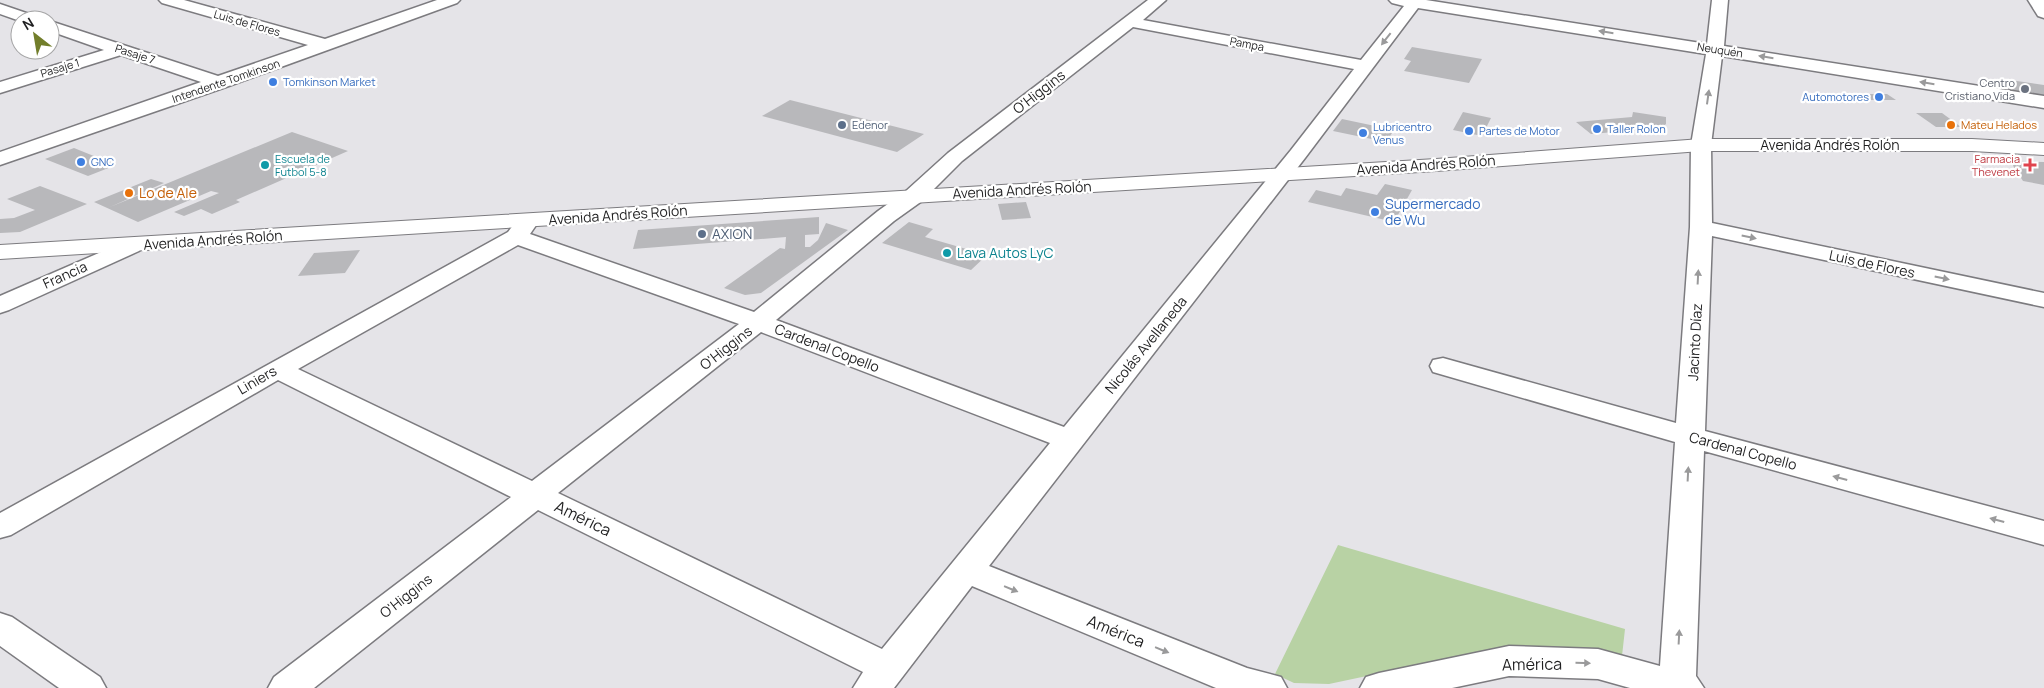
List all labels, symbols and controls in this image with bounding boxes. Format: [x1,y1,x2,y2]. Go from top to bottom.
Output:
street label: Luis de Flores [212,6,282,39]
north arrow [10,10,60,60]
text: N [19,13,37,34]
one-way arrow [1597,28,1613,36]
one-way arrow [1381,32,1391,45]
street label: Pampa [1229,33,1265,54]
street label: Neuquén [1696,38,1744,61]
street label: Pasaje 7 [113,40,157,67]
one-way arrow [1758,53,1774,61]
street label: Pasaje 1 [39,54,81,81]
street label: Intendente Tomkinson [170,55,282,106]
street label: O'Higgins [1009,65,1069,118]
place label: Tomkinson Market [283,74,376,89]
place label: Centro Cristiano Vida [1945,75,2015,103]
marker: Tomkinson Market [267,76,279,88]
one-way arrow [1918,79,1934,87]
marker: Centro Cristiano Vida [2019,83,2031,95]
one-way arrow [1704,89,1712,105]
place label: Automotores [1802,89,1869,104]
marker: Automotores [1873,91,1885,103]
place label: Edenor [852,117,888,132]
place label: Mateu Helados [1961,117,2037,132]
marker: Edenor [836,119,848,131]
place label: Lubricentro Venus [1373,119,1432,147]
marker: Mateu Helados [1945,119,1957,131]
place label: Taller Rolon [1607,121,1666,136]
place label: Partes de Motor [1479,123,1560,138]
marker: Taller Rolon [1591,123,1603,135]
marker: Partes de Motor [1463,125,1475,137]
marker: Lubricentro Venus [1357,127,1369,139]
street label: Avenida Andrés Rolón [1760,135,1900,154]
street label: Avenida Andrés Rolón [1356,150,1496,179]
place label: Escuela de Futbol 5-8 [275,151,330,179]
place label: Farmacia Thevenet [1972,151,2020,179]
place label: GNC [91,154,114,169]
marker: GNC [75,156,87,168]
marker: Escuela de Futbol 5-8 [259,159,271,171]
marker: Farmacia Thevenet [2024,159,2036,171]
street label: Avenida Andrés Rolón [952,176,1092,203]
place label: Lo de Ale [139,183,197,202]
marker: Lo de Ale [123,187,135,199]
place label: Supermercado de Wu [1385,194,1480,229]
street label: Avenida Andrés Rolón [548,200,688,229]
marker: Supermercado de Wu [1369,206,1381,218]
place label: AXION [712,224,752,243]
street label: Avenida Andrés Rolón [143,225,283,254]
marker: AXION [696,228,708,240]
one-way arrow [1741,234,1757,242]
place label: Lava Autos LyC [957,243,1054,262]
street label: Luis de Flores [1827,245,1917,282]
marker: Lava Autos LyC [941,247,953,259]
street label: Francia [40,256,90,293]
one-way arrow [1695,269,1703,285]
one-way arrow [1934,275,1950,283]
street label: Nicolás Avellaneda [1100,292,1191,397]
street label: Jacinto Díaz [1683,303,1706,381]
street label: Cardenal Copello [772,319,882,376]
street label: O'Higgins [696,321,756,374]
street label: Liniers [234,361,280,398]
street label: Cardenal Copello [1687,427,1799,474]
one-way arrow [1684,466,1692,482]
one-way arrow [1833,473,1848,481]
street label: América [551,495,615,541]
one-way arrow [1989,516,2004,524]
street label: O'Higgins [376,569,436,622]
one-way arrow [1004,585,1018,593]
street label: América [1084,610,1148,652]
one-way arrow [1676,628,1684,644]
one-way arrow [1155,646,1170,654]
street label: América [1502,652,1562,676]
one-way arrow [1575,660,1591,668]

